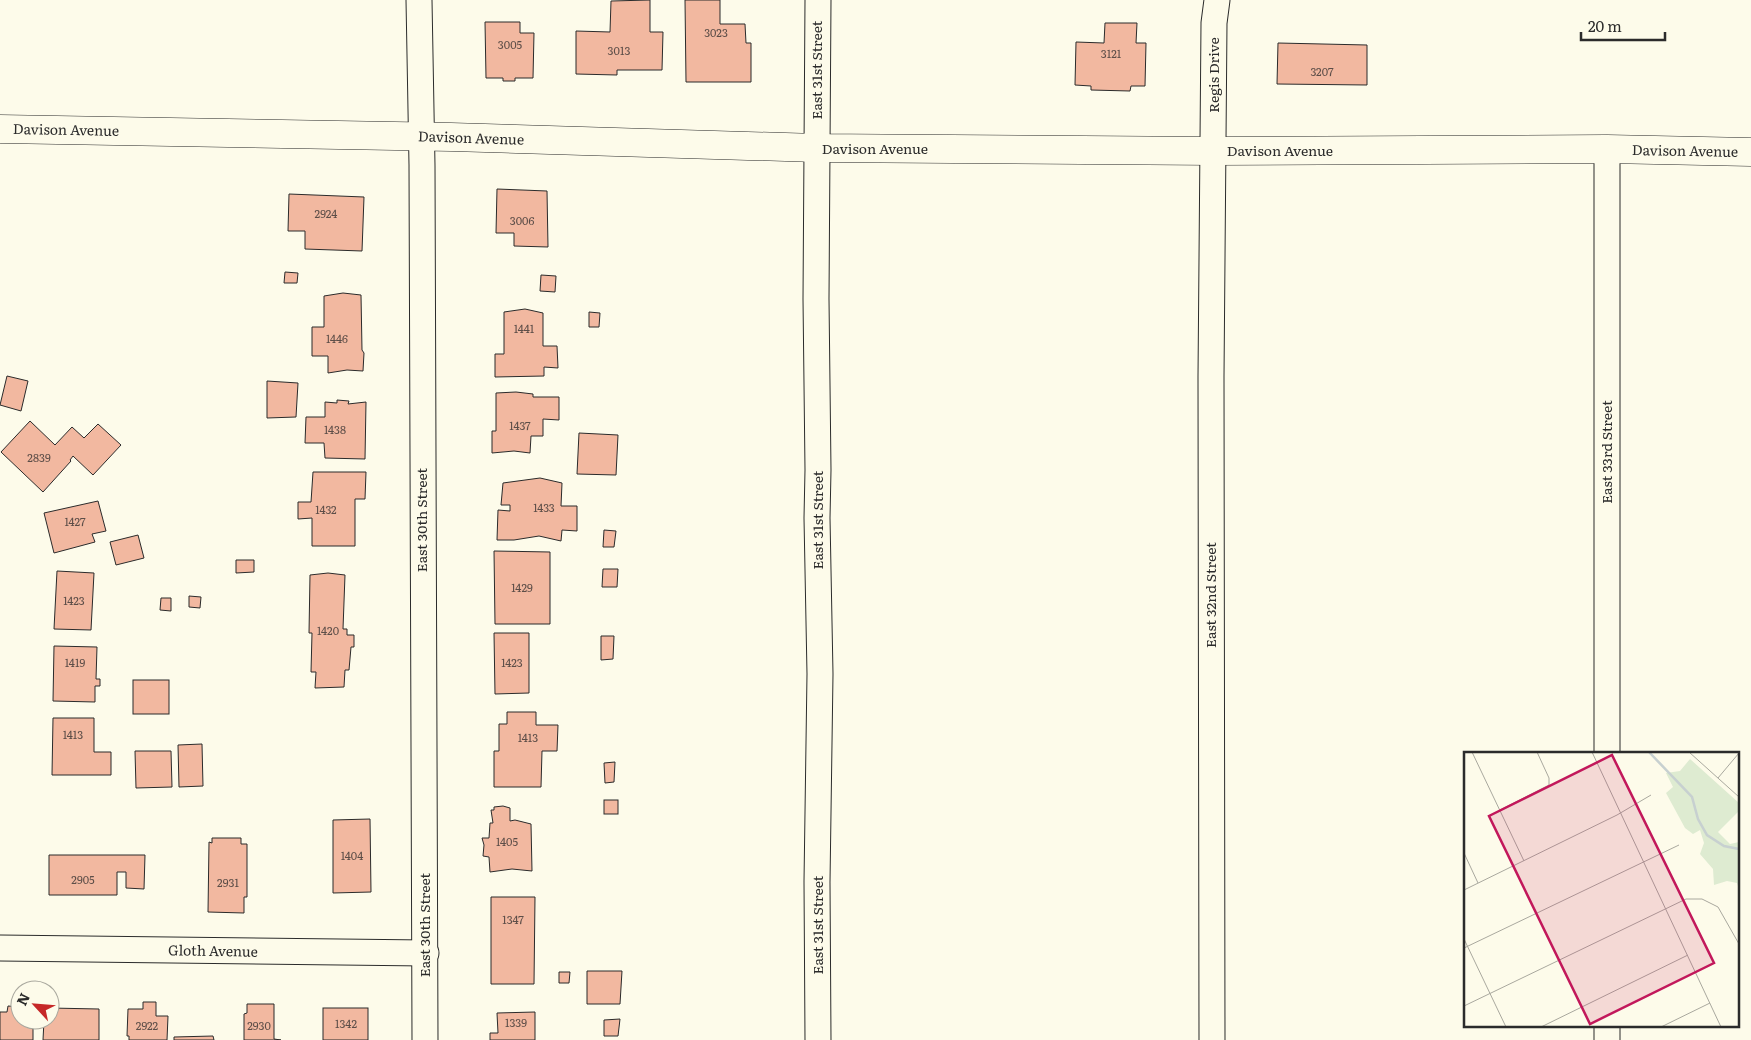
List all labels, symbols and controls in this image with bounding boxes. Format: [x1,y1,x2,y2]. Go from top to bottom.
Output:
scale bar [1581,10,1665,42]
text: 20 m [1588,14,1622,37]
street label: East 31st Street [806,20,826,119]
house number: 3023 [704,24,728,40]
house number: 3005 [498,36,523,52]
street label: Regis Drive [1203,37,1223,113]
house number: 3013 [608,42,630,58]
house number: 3121 [1101,45,1122,61]
house number: 3207 [1310,63,1334,79]
street label: Davison Avenue [13,118,119,140]
street label: Davison Avenue [418,125,524,149]
street label: Davison Avenue [822,138,928,158]
street label: Davison Avenue [1632,139,1738,161]
street label: Davison Avenue [1227,140,1333,160]
house number: 2924 [315,205,337,221]
house number: 3006 [510,212,534,228]
house number: 1441 [514,320,535,336]
house number: 1446 [326,330,348,346]
street label: East 33rd Street [1596,400,1616,504]
house number: 1437 [509,417,531,433]
house number: 1438 [324,421,346,437]
house number: 2839 [27,449,51,465]
street label: East 30th Street [411,467,431,572]
street label: East 31st Street [807,470,827,569]
house number: 1433 [533,499,555,515]
house number: 1432 [315,501,337,517]
house number: 1427 [64,513,86,529]
street label: East 32nd Street [1200,542,1220,648]
house number: 1429 [511,579,533,595]
house number: 1423 [63,592,85,608]
house number: 1420 [317,622,339,638]
house number: 1419 [65,654,85,670]
house number: 1423 [501,654,523,670]
house number: 1413 [63,726,83,742]
house number: 1413 [518,729,538,745]
inset map [1464,752,1738,1028]
house number: 1405 [496,833,518,849]
house number: 1404 [341,847,363,863]
house number: 2905 [71,871,95,887]
street label: East 30th Street [414,872,434,977]
house number: 2931 [217,874,239,890]
street label: East 31st Street [807,875,827,974]
house number: 1347 [502,911,524,927]
street label: Gloth Avenue [168,939,258,961]
north arrow [10,980,60,1030]
text: N [11,989,34,1009]
house number: 1339 [505,1014,527,1030]
house number: 1342 [335,1015,357,1031]
house number: 2922 [136,1017,159,1033]
house number: 2930 [247,1017,271,1033]

